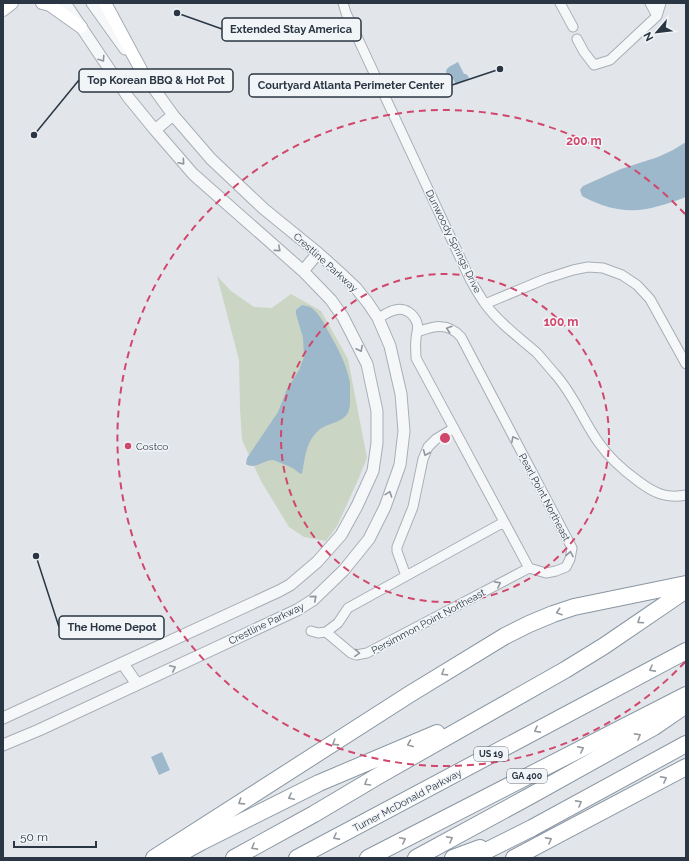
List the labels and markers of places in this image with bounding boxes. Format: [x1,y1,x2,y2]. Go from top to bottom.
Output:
callout: Extended Stay America [222,18,361,41]
callout: Top Korean BBQ & Hot Pot [79,69,233,92]
callout: Courtyard Atlanta Perimeter Center [249,74,452,97]
centre of rings [438,431,452,445]
marker: Costco [123,441,133,451]
place label: Costco [136,441,168,452]
callout: The Home Depot [59,616,164,639]

